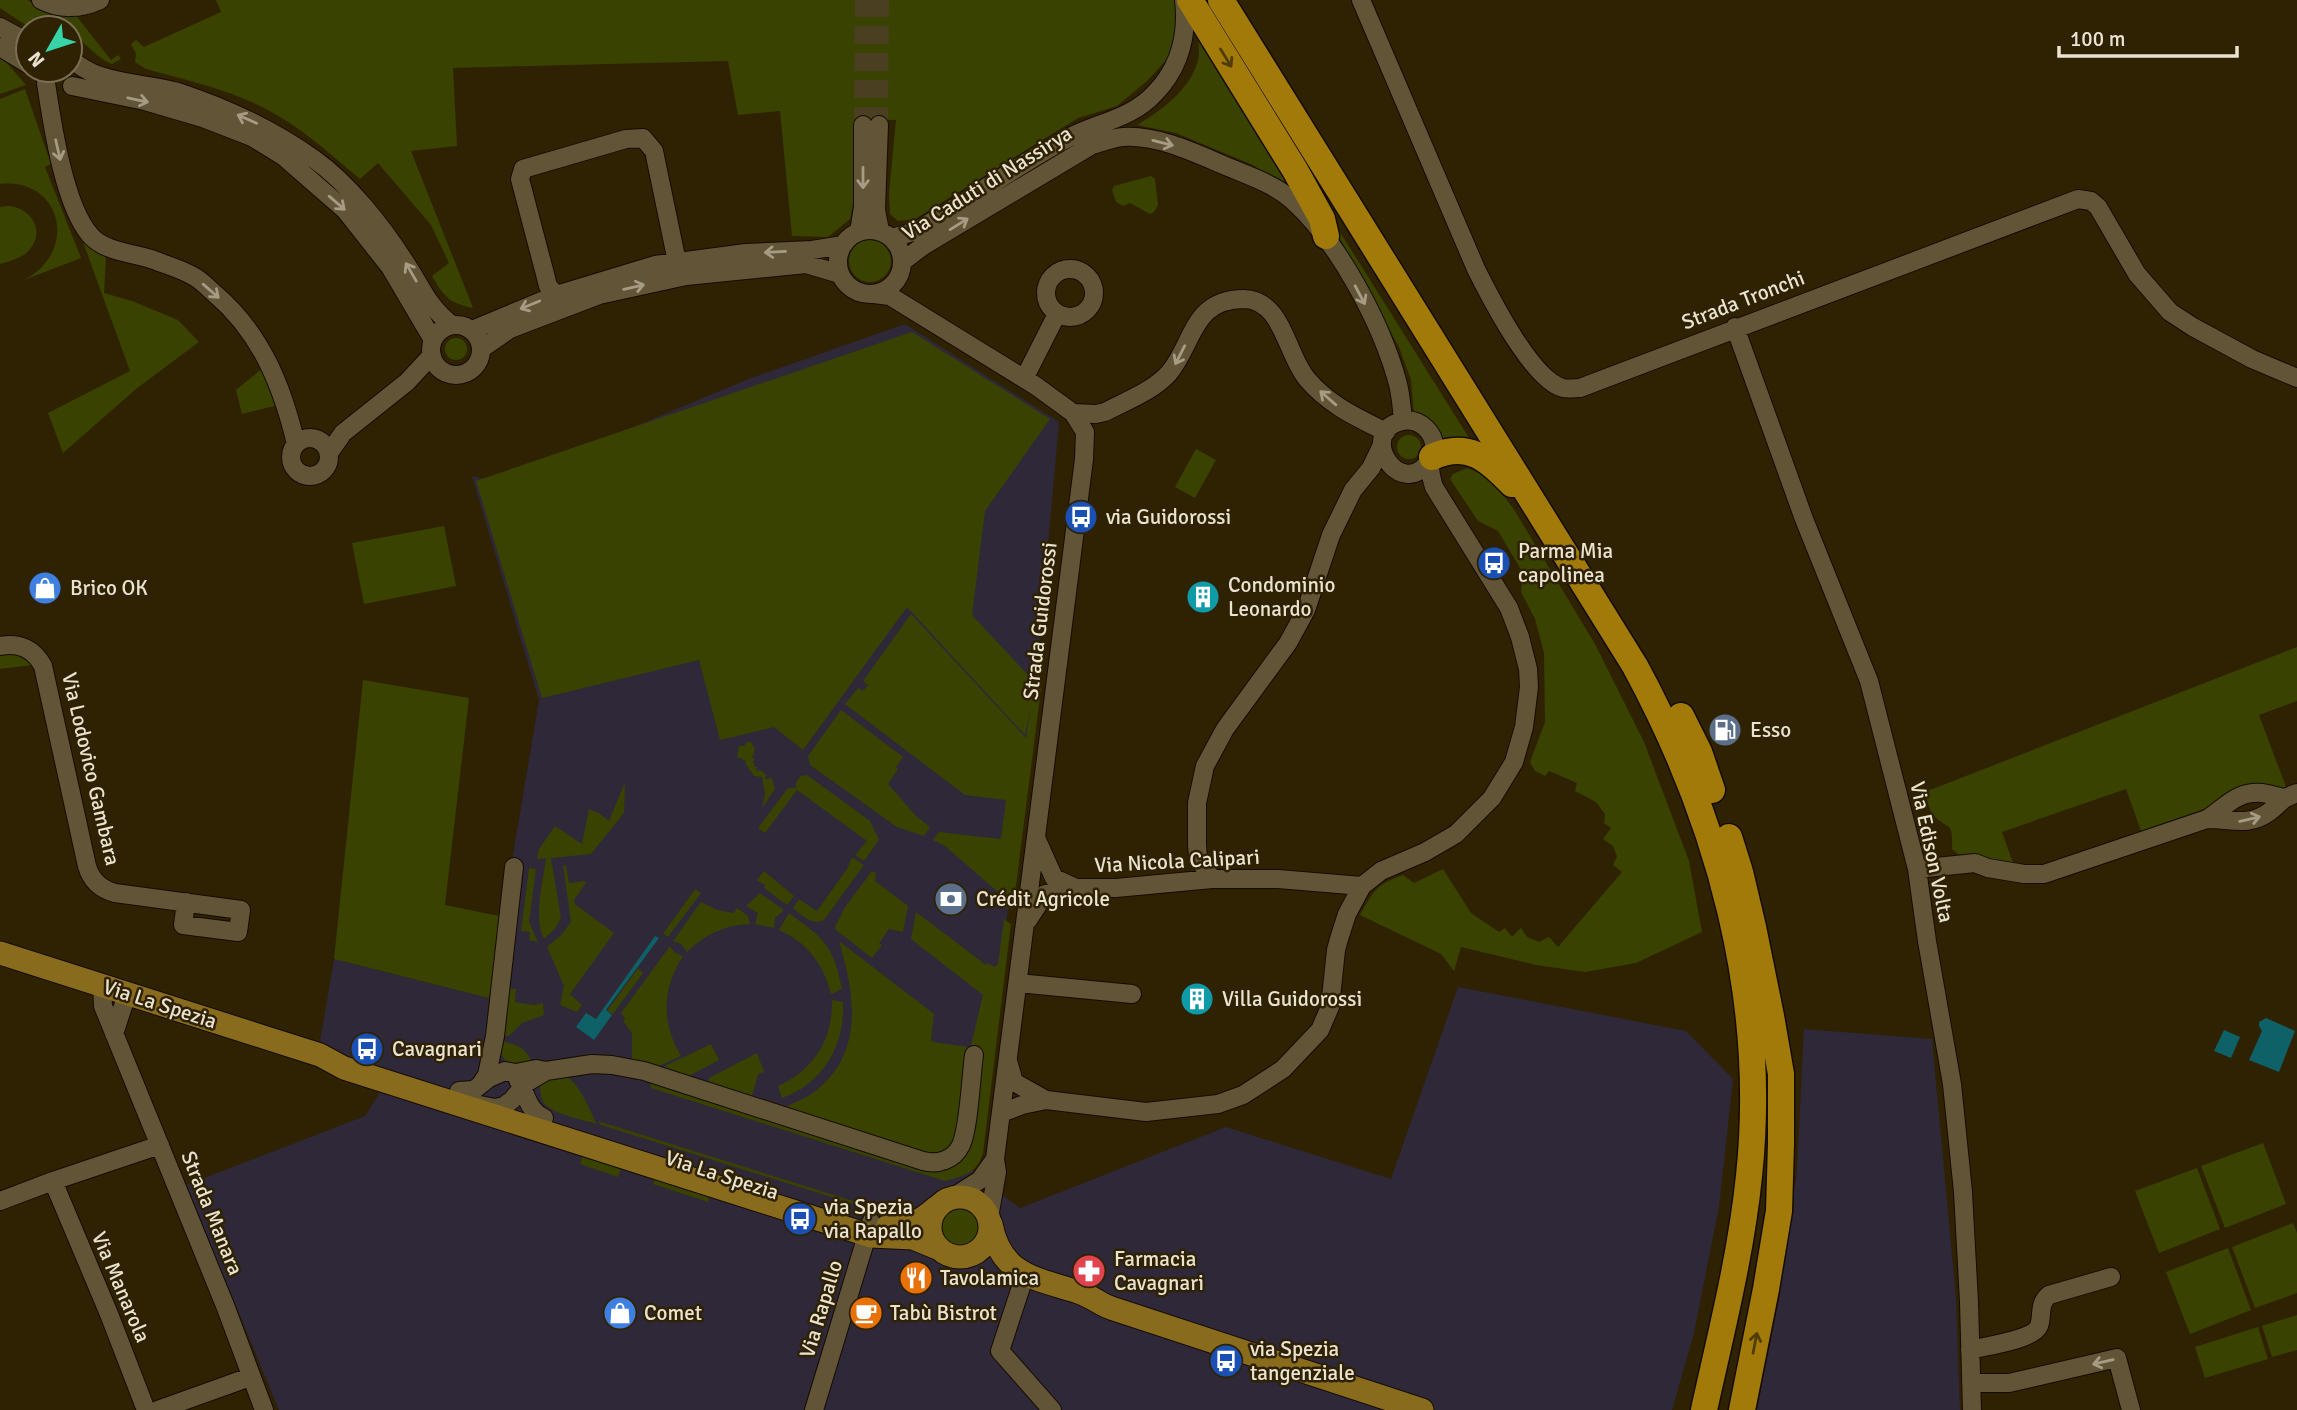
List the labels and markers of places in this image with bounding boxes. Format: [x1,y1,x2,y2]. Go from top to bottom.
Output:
bus stop icon: via Guidorossi [1062,498,1100,536]
place label: via Guidorossi [1106,504,1231,530]
place label: Parma Mia capolinea [1518,538,1613,588]
bus stop icon: Parma Mia capolinea [1475,544,1513,582]
shop icon: Brico OK [26,569,64,607]
place label: Condominio Leonardo [1228,572,1335,622]
place label: Brico OK [70,575,148,601]
building icon: Condominio Leonardo [1184,578,1222,616]
fuel station icon: Esso [1706,711,1744,749]
place label: Esso [1750,717,1791,743]
bank icon: Crédit Agricole [932,880,970,918]
place label: Crédit Agricole [976,886,1110,912]
building icon: Villa Guidorossi [1178,980,1216,1018]
place label: Villa Guidorossi [1222,986,1362,1012]
bus stop icon: Cavagnari [348,1030,386,1068]
place label: Cavagnari [392,1036,482,1062]
place label: via Spezia via Rapallo [824,1194,922,1244]
bus stop icon: via Spezia via Rapallo [781,1200,819,1238]
place label: Farmacia Cavagnari [1114,1246,1204,1296]
pharmacy icon: Farmacia Cavagnari [1070,1252,1108,1290]
restaurant icon: Tavolamica [897,1259,935,1297]
place label: Tavolamica [940,1265,1039,1291]
shop icon: Comet [601,1294,639,1332]
cafe icon: Tabù Bistrot [847,1294,885,1332]
place label: Comet [644,1300,702,1326]
place label: Tabù Bistrot [890,1300,997,1326]
place label: via Spezia tangenziale [1250,1336,1355,1386]
bus stop icon: via Spezia tangenziale [1207,1342,1245,1380]

